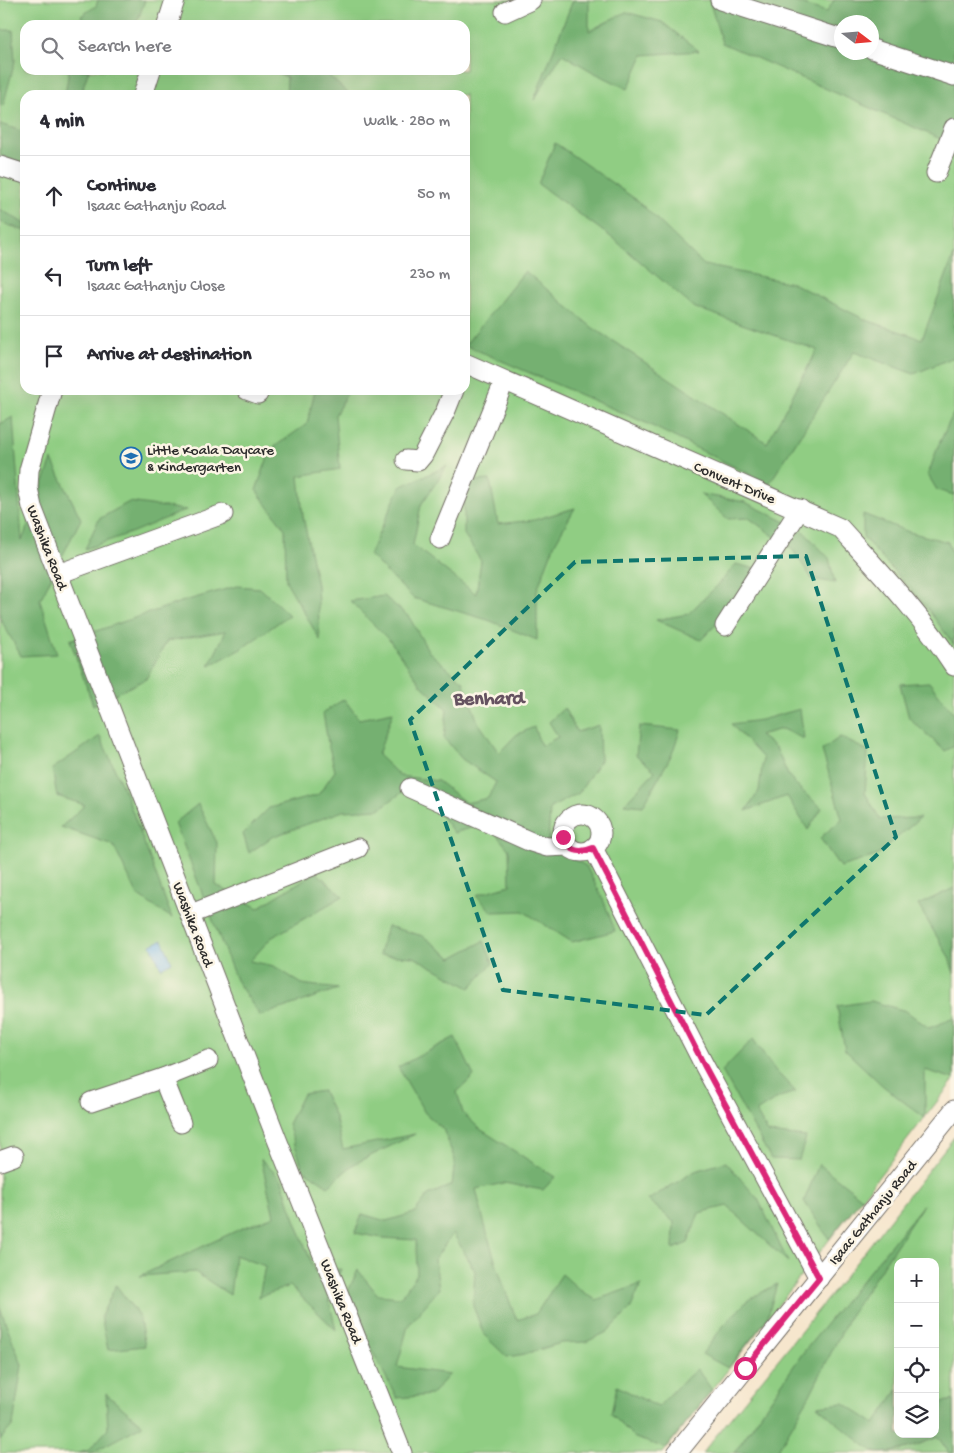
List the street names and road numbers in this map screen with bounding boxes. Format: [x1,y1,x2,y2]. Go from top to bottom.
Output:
street label: Convent Drive [691,459,778,509]
street label: Washika Road [22,503,71,594]
street label: Washika Road [168,880,217,971]
street label: Isaac Gathanju Road [826,1156,922,1269]
street label: Washika Road [315,1257,366,1348]

